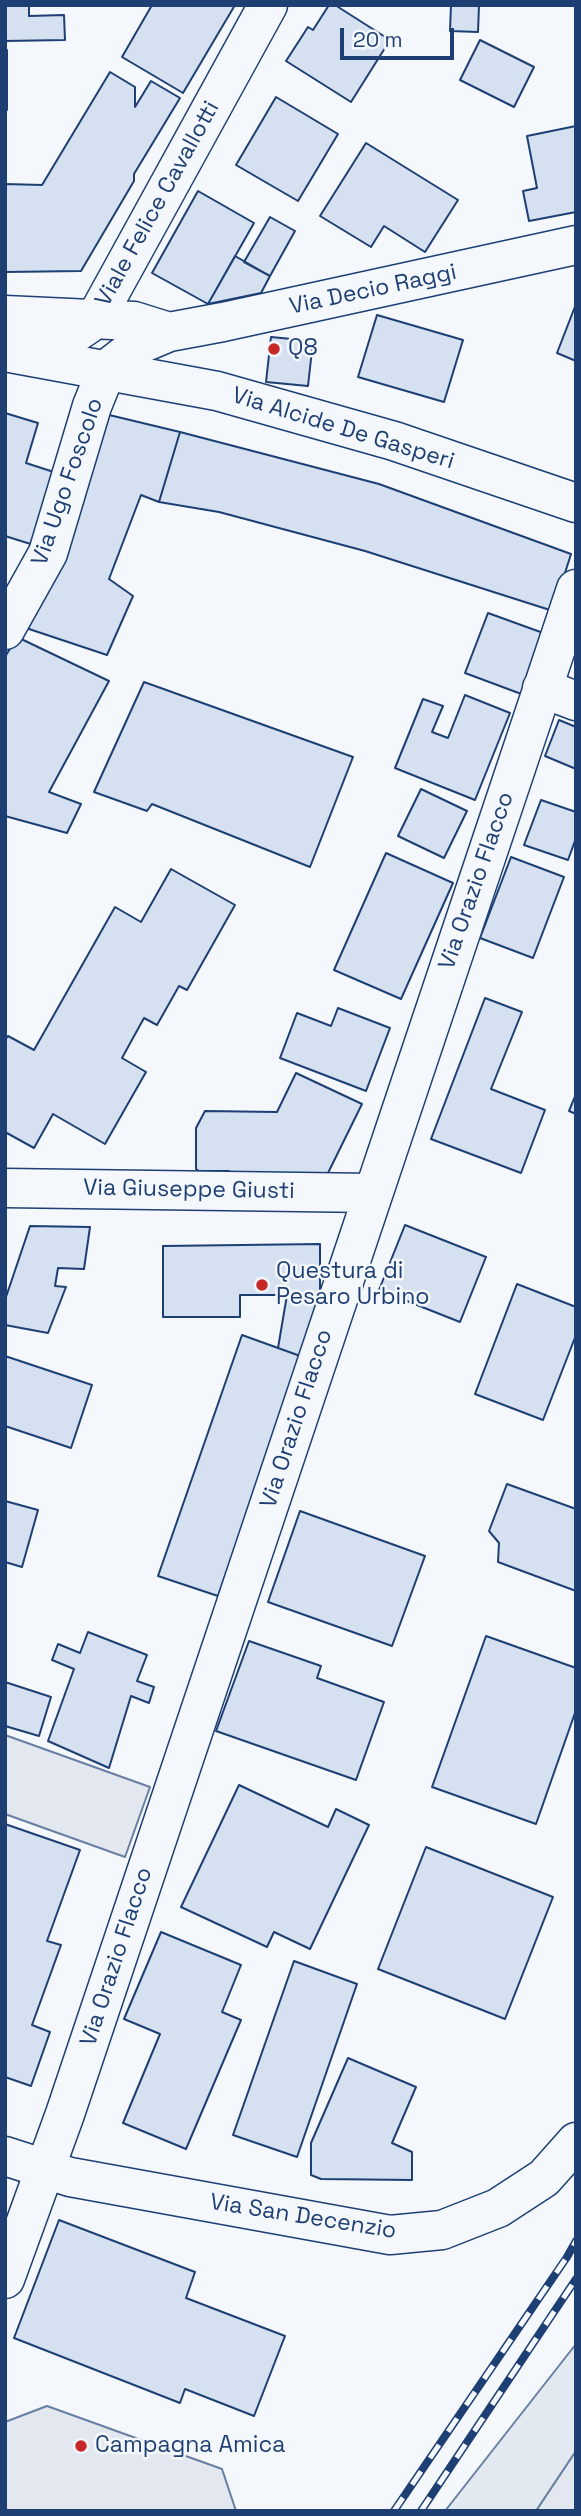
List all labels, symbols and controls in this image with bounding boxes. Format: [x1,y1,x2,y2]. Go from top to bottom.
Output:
scale bar [343,14,457,58]
text: 20 m [353,26,403,53]
street label: Viale Felice Cavallotti [90,97,226,311]
street label: Via Decio Raggi [287,259,459,321]
place label: Q8 [288,335,318,363]
marker: Q8 [266,341,282,357]
street label: Via Alcide De Gasperi [229,382,457,476]
street label: Via Ugo Foscolo [26,394,110,570]
street label: Via Orazio Flacco [434,788,520,974]
street label: Via Giuseppe Giusti [83,1174,295,1206]
place label: Questura di Pesaro Urbino [276,1258,429,1312]
marker: Questura di Pesaro Urbino [254,1277,270,1293]
street label: Via Orazio Flacco [255,1326,339,1512]
street label: Via Orazio Flacco [75,1864,159,2050]
street label: Via San Decenzio [208,2189,398,2245]
place label: Campagna Amica [95,2432,285,2460]
marker: Campagna Amica [73,2438,89,2454]

